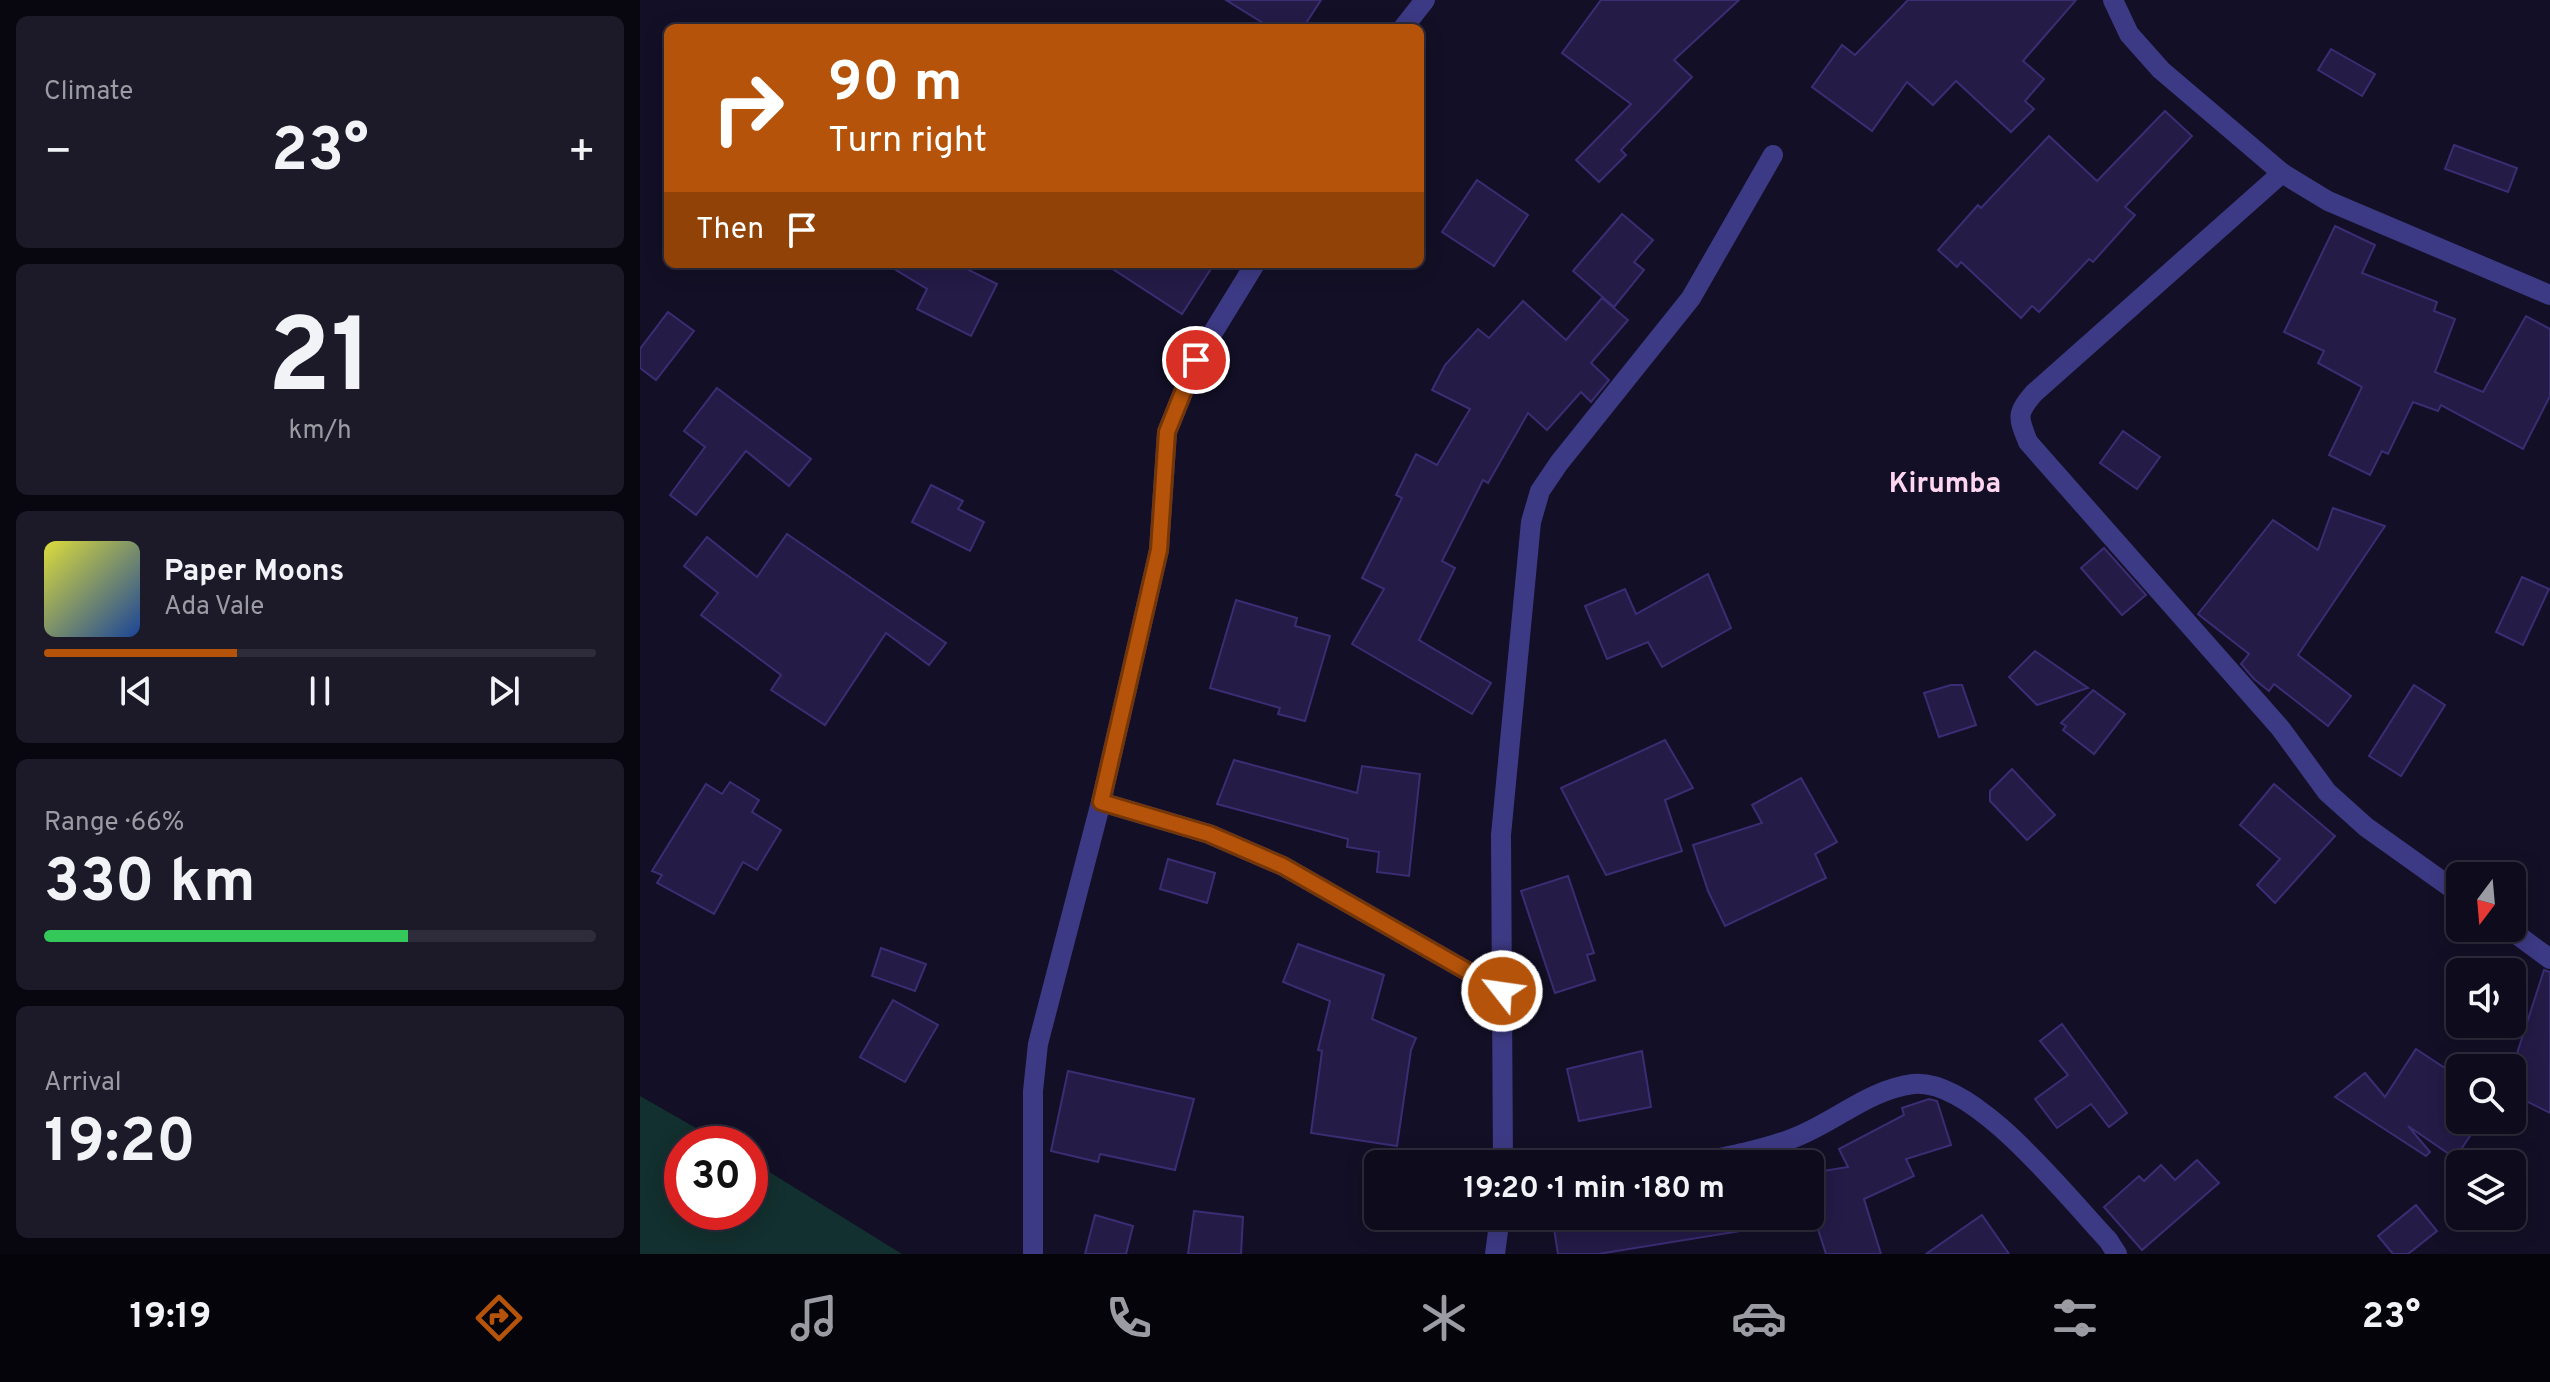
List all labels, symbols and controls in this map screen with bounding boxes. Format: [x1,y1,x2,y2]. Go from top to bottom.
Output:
text: 90 m [828,50,963,120]
icon: right [696,56,800,160]
text: Climate [44,76,133,109]
text: 23° [271,116,369,192]
text: Turn right [828,119,987,165]
text: − [44,126,72,182]
text: + [568,126,596,182]
icon: arrive [780,208,824,252]
text: Then [696,212,764,249]
text: 21 [267,297,373,429]
pin [1162,326,1230,394]
icon: arrive [1174,338,1218,382]
text: km/h [288,415,352,448]
district label: Kirumba [1889,467,2001,503]
text: Paper Moons [164,554,344,591]
text: Ada Vale [164,591,264,624]
icon: previous [114,669,158,713]
icon: pause [298,669,342,713]
icon: next [482,669,526,713]
text: Range · 66% [44,807,184,840]
text: 330 km [44,847,256,923]
north arrow [2446,862,2526,942]
map controls [2446,862,2526,1230]
position arrow [1460,949,1544,1033]
button: sound [2446,958,2526,1038]
button: search [2446,1054,2526,1134]
text: Arrival [44,1067,122,1100]
text: 19:20 [44,1107,196,1183]
speed limit sign: 30 [664,1126,768,1230]
button: layers [2446,1150,2526,1230]
text: 19:20 · 1 min · 180 m [1463,1171,1725,1208]
icon: directions [471,1290,527,1346]
icon: music [786,1290,842,1346]
icon: phone [1101,1290,1157,1346]
icon: climate [1416,1290,1472,1346]
icon: car [1731,1290,1787,1346]
icon: filters [2047,1290,2103,1346]
text: 19:19 [130,1295,211,1341]
text: 23° [2362,1295,2420,1341]

